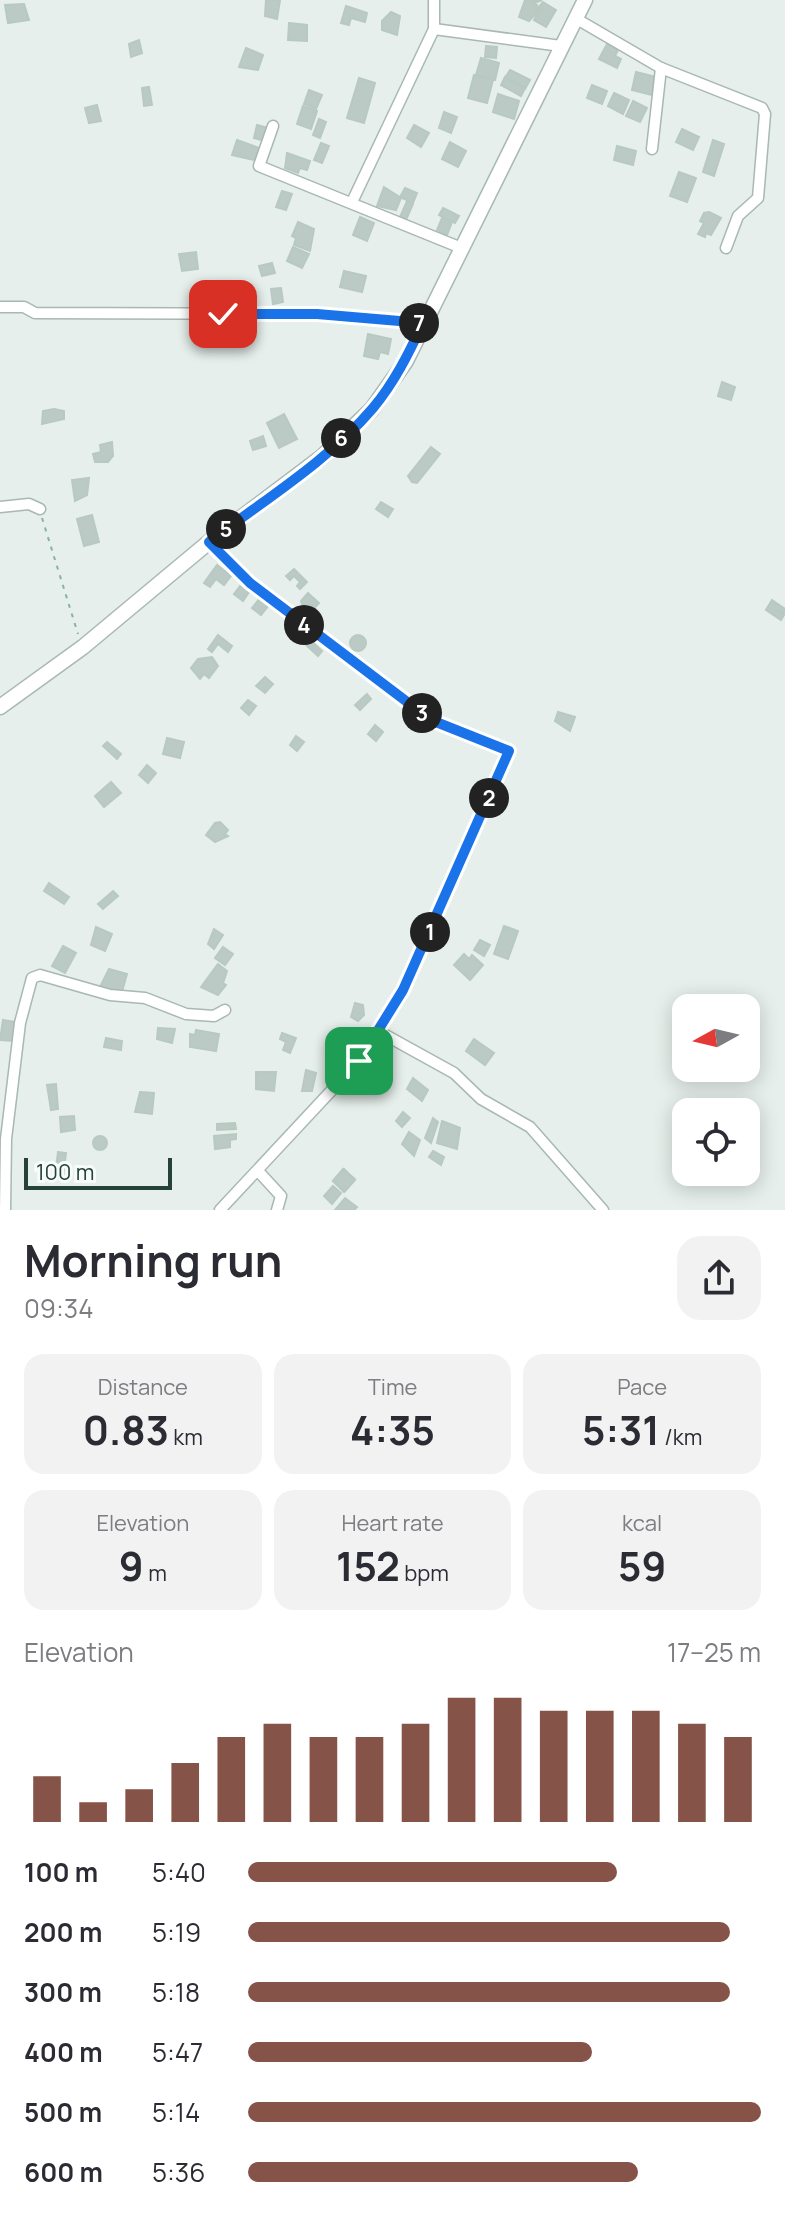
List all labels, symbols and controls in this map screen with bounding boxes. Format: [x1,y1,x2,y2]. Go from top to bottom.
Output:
pin [189,280,257,348]
icon: check [201,292,245,336]
pin: 7 [399,303,439,343]
text: 7 [413,308,425,338]
pin: 6 [321,418,361,458]
text: 6 [334,423,348,453]
pin: 5 [206,509,246,549]
text: 5 [220,514,232,544]
pin: 4 [284,605,324,645]
text: 4 [297,610,311,640]
pin: 3 [402,693,442,733]
text: 3 [416,698,428,728]
pin: 2 [469,778,509,818]
text: 2 [482,783,496,813]
pin: 1 [410,912,450,952]
text: 1 [425,917,435,947]
north arrow [672,994,760,1082]
map controls [672,994,760,1186]
pin [325,1027,393,1095]
icon: arrive [337,1039,381,1083]
button: locate [672,1098,760,1186]
scale bar [24,1154,172,1190]
text: 100 m [36,1157,94,1187]
text: Morning run [24,1230,282,1290]
button: share [677,1236,761,1320]
text: 09:34 [24,1290,93,1326]
text: Distance [98,1372,188,1402]
text: Time [368,1372,417,1402]
text: Pace [617,1372,667,1402]
text: 0.83 [83,1402,169,1457]
text: 4:35 [350,1402,435,1457]
text: 5:31 [582,1402,660,1457]
text: km [169,1422,203,1452]
text: /km [660,1422,702,1452]
text: Elevation [96,1508,189,1538]
text: Heart rate [341,1508,444,1538]
text: kcal [622,1508,662,1538]
text: 9 [119,1538,144,1593]
text: 152 [336,1538,400,1593]
text: 59 [618,1538,666,1593]
text: m [144,1558,167,1588]
text: bpm [400,1558,449,1588]
text: Elevation [24,1634,134,1670]
text: 17–25 m [667,1634,761,1670]
text: 100 m [24,1854,98,1890]
text: 5:40 [152,1854,206,1890]
text: 200 m [24,1914,102,1950]
text: 5:19 [152,1914,201,1950]
text: 300 m [24,1974,102,2010]
text: 5:18 [152,1974,200,2010]
text: 400 m [24,2034,103,2070]
text: 5:47 [152,2034,203,2070]
text: 500 m [24,2094,102,2130]
text: 5:14 [152,2094,200,2130]
text: 600 m [24,2154,103,2190]
text: 5:36 [152,2154,205,2190]

